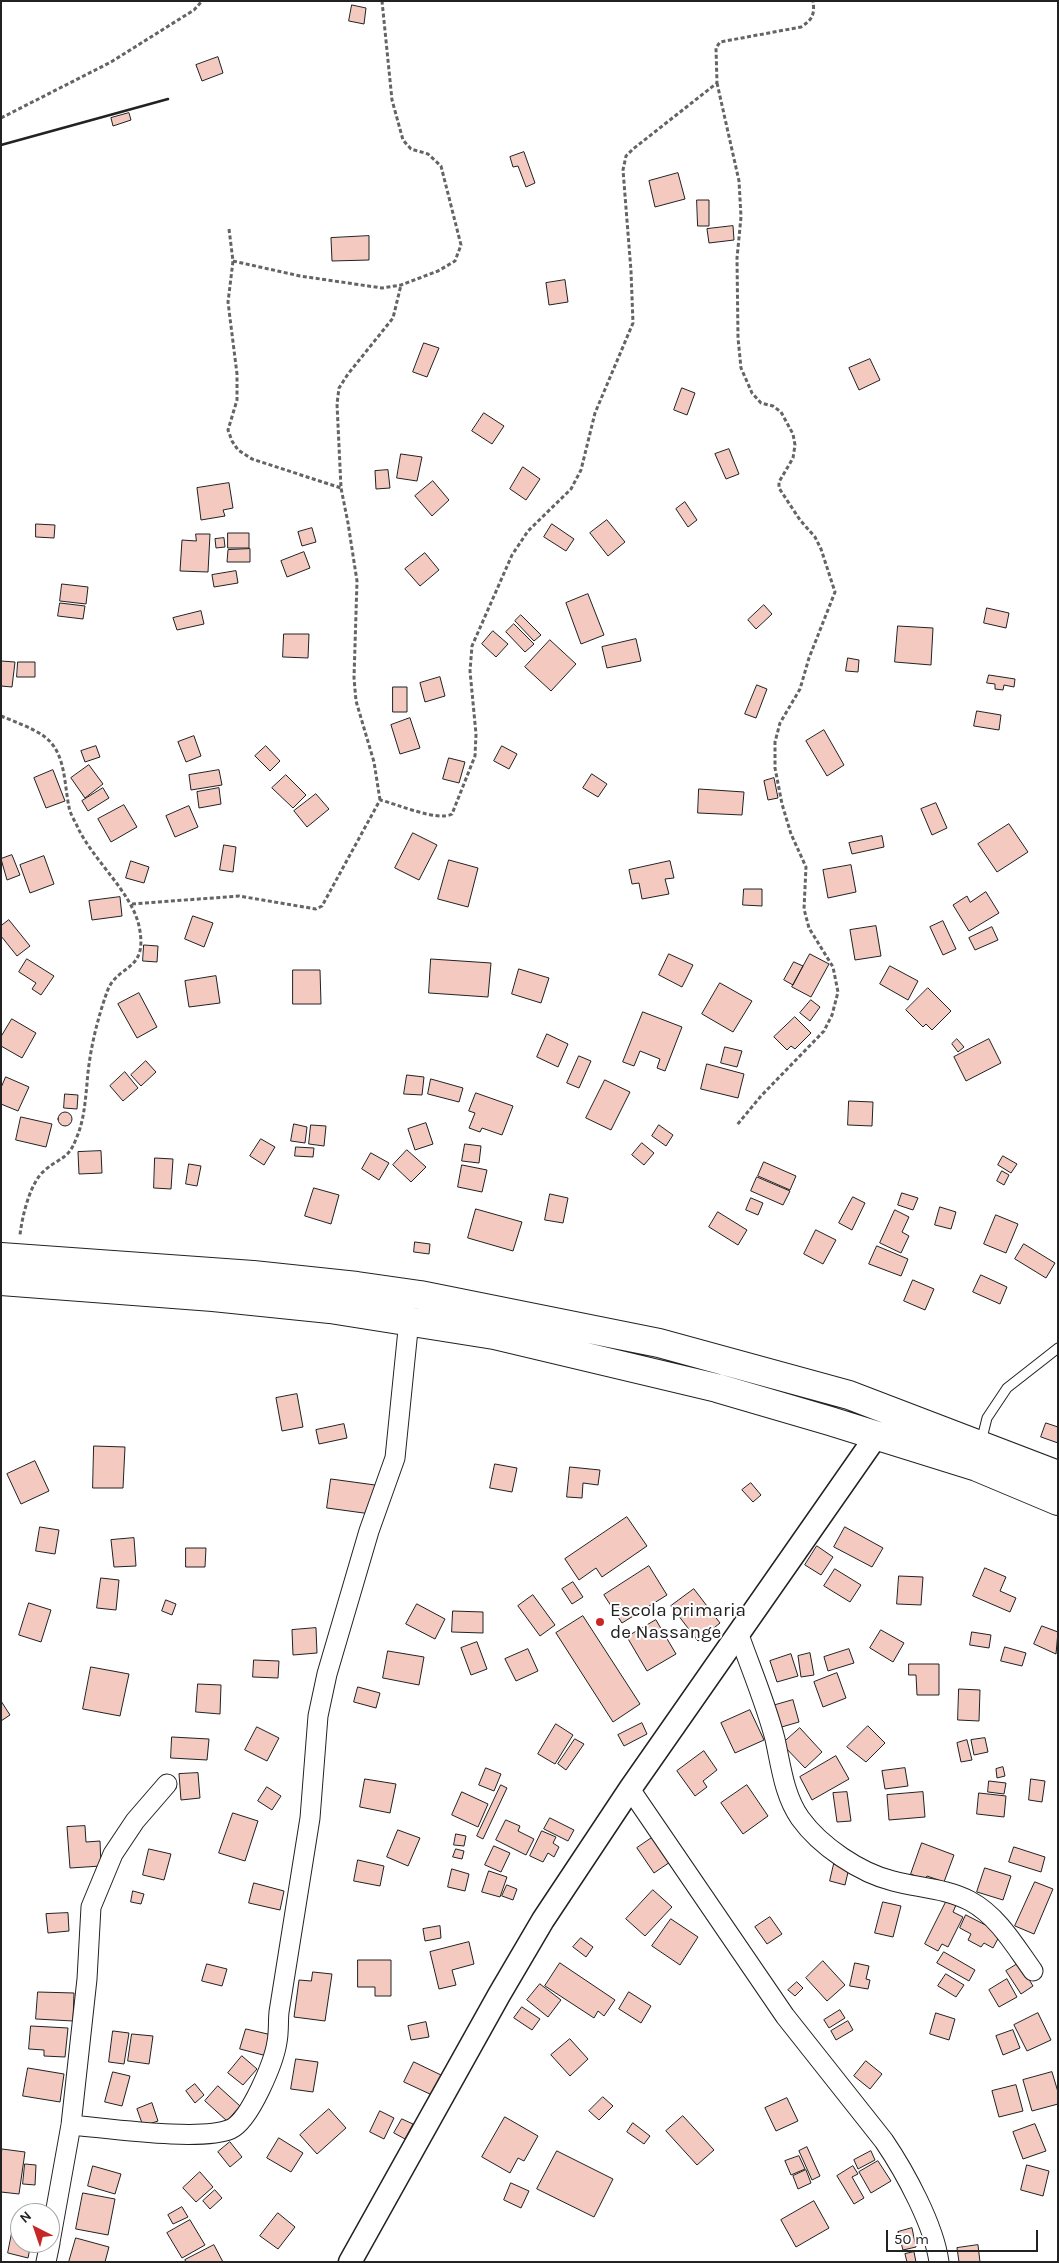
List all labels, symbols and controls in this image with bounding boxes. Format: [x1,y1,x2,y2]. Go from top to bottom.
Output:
place label: Escola primaria de Nassange [610,1600,746,1644]
marker: Escola primaria de Nassange [594,1616,606,1628]
north arrow [10,2203,60,2253]
text: N [16,2207,35,2227]
scale bar [889,2220,1042,2252]
text: 50 m [894,2230,929,2248]

